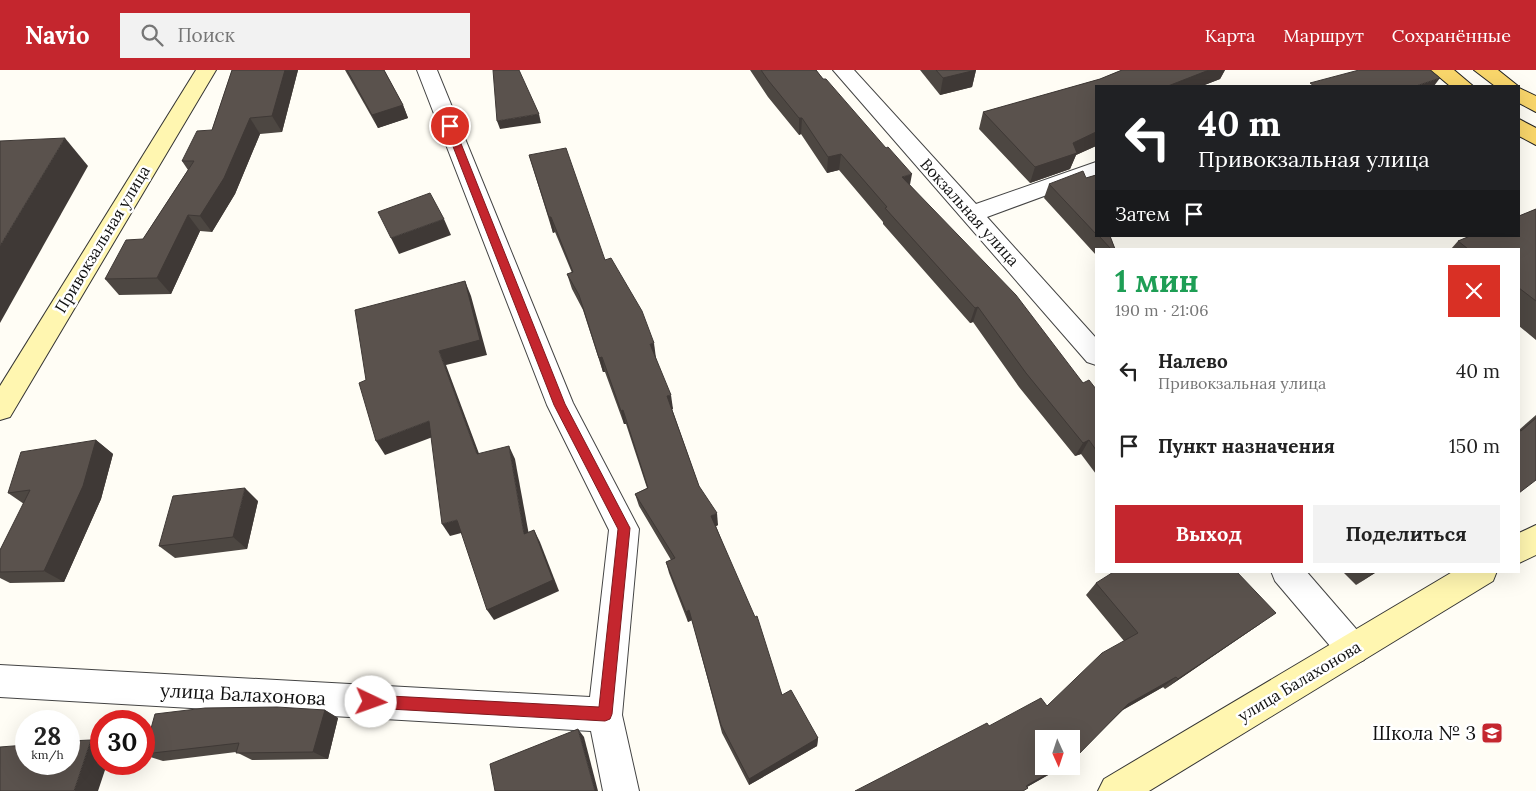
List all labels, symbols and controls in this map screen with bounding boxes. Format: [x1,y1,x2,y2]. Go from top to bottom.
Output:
search box [120,13,470,58]
text: Navio [25,20,90,51]
icon: search [138,21,166,49]
text: Поиск [178,23,235,47]
text: Карта [1205,24,1255,47]
text: Маршрут [1283,24,1364,47]
text: Сохранённые [1392,24,1511,47]
text: 40 m [1198,101,1281,146]
pin [429,105,471,147]
icon: left [1115,105,1180,170]
icon: arrive [436,112,464,140]
text: Привокзальная улица [1198,145,1430,173]
street label: Вокзальная улица [916,154,1024,270]
street label: Привокзальная улица [50,162,154,316]
icon: arrive [1180,200,1208,228]
text: Затем [1115,202,1170,226]
text: 1 мин [1115,262,1199,300]
button: close [1448,265,1500,317]
text: 190 m · 21:06 [1115,300,1209,320]
text: Налево [1158,349,1228,373]
icon: left [1115,357,1143,385]
text: 40 m [1456,359,1500,383]
text: Привокзальная улица [1158,373,1326,393]
icon: arrive [1115,432,1143,460]
text: Пункт назначения [1158,434,1335,458]
text: 150 m [1449,434,1500,458]
button: Выход [1115,505,1303,563]
button: Поделиться [1313,505,1500,563]
street label: улица Балахонова [1234,636,1364,726]
position arrow [344,675,396,727]
street label: улица Балахонова [159,678,327,710]
speed limit sign: 30 [90,710,155,775]
text: 28 [34,720,61,752]
place label: Школа № 3 [1372,721,1476,745]
school or university icon: Школа № 3 [1480,721,1504,745]
north arrow [1035,730,1080,775]
map controls [1035,730,1080,775]
text: km/h [31,747,64,762]

